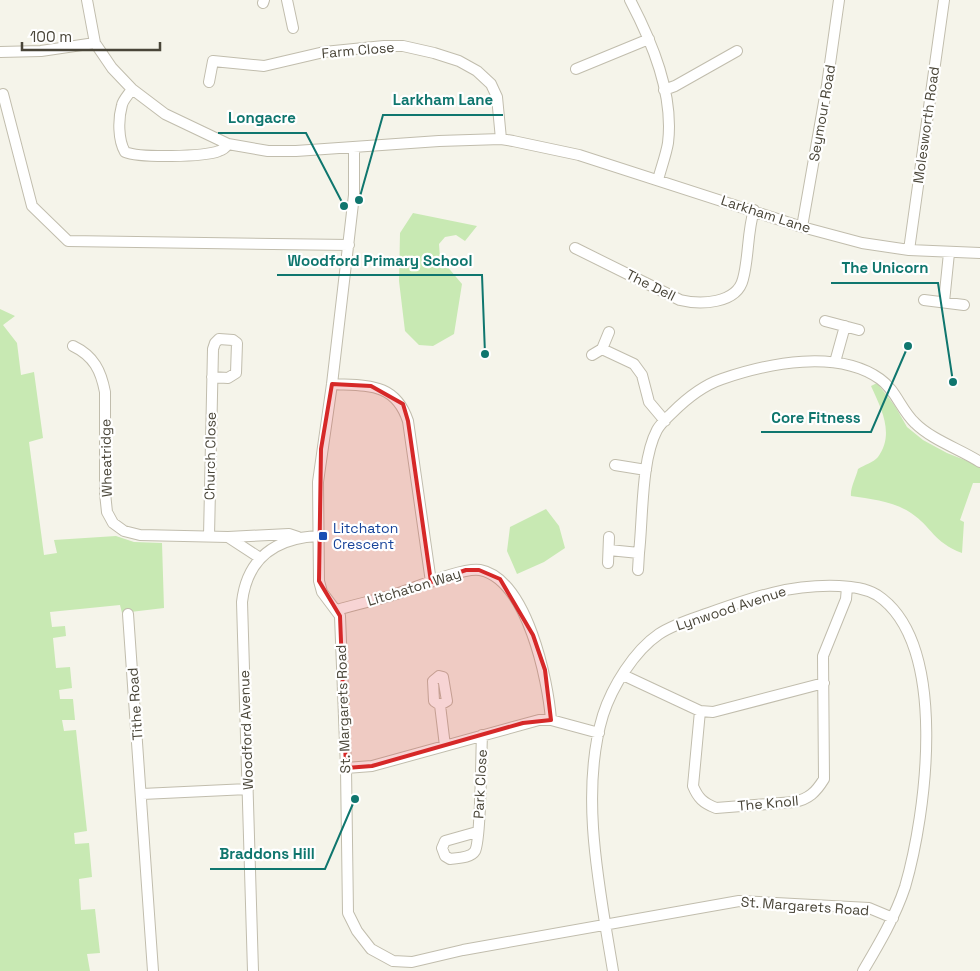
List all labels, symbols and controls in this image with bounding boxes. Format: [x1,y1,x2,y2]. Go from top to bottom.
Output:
scale bar [22,20,160,52]
text: 100 m [30,27,72,46]
street label: Farm Close [321,38,395,62]
street label: Seymour Road [805,63,839,163]
street label: Molesworth Road [909,65,943,185]
callout: Larkham Lane [383,85,503,115]
text: Larkham Lane [393,90,494,109]
callout: Longacre [218,103,306,133]
text: Longacre [228,108,296,127]
street label: Larkham Lane [719,191,813,237]
callout: Woodford Primary School [277,245,482,275]
text: Woodford Primary School [288,251,472,270]
callout: The Unicorn [831,253,938,283]
text: The Unicorn [842,258,929,277]
street label: The Dell [623,265,679,305]
callout: Core Fitness [761,402,871,432]
text: Core Fitness [771,408,861,427]
street label: Church Close [200,412,220,500]
street label: Wheatridge [96,419,116,497]
place label: Litchaton Crescent [333,519,398,553]
marker: Litchaton Crescent [317,530,329,542]
street label: Litchaton Way [365,564,463,610]
street label: Lynwood Avenue [674,582,788,634]
street label: St. Margarets Road [332,644,354,774]
street label: Tithe Road [123,667,147,741]
street label: Woodford Avenue [235,670,257,790]
street label: Park Close [469,749,491,819]
street label: The Knoll [737,791,799,815]
callout: Braddons Hill [210,839,325,869]
text: Braddons Hill [219,844,315,863]
street label: St. Margarets Road [740,893,870,919]

